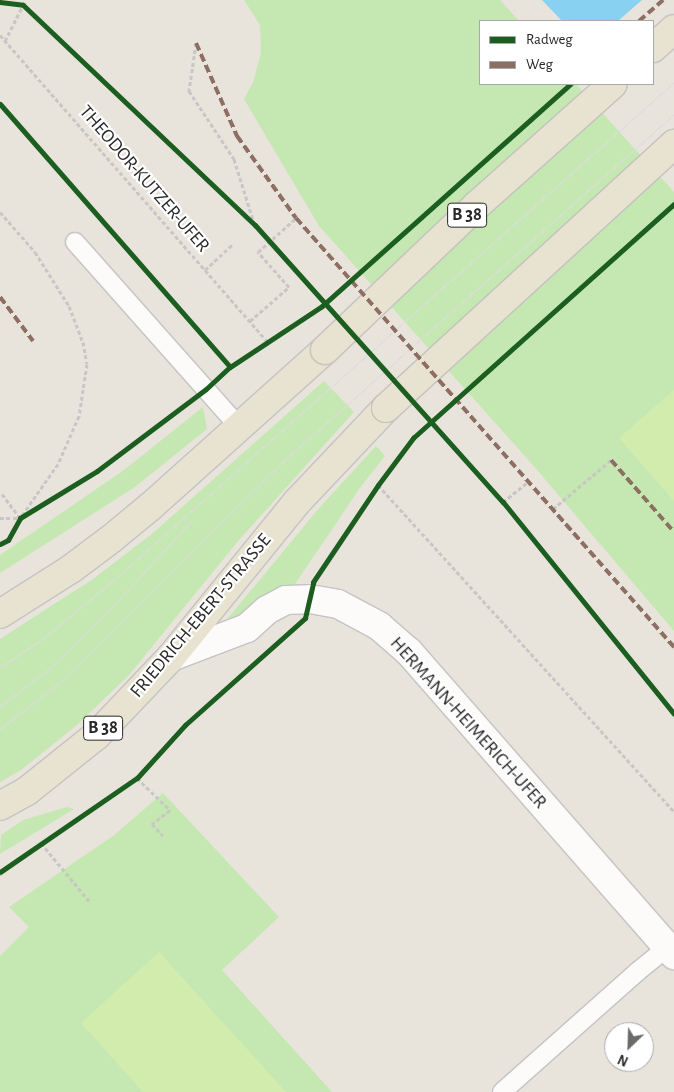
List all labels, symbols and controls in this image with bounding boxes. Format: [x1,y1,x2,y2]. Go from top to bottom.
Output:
legend [479,20,654,85]
text: Radweg [526,32,573,47]
text: Weg [526,57,553,72]
street label: THEODOR-KUTZER-UFER [74,101,214,257]
road number: B 38 [447,200,487,230]
street label: FRIEDRICH-EBERT-STRASSE [126,529,276,703]
street label: HERMANN-HEIMERICH-UFER [385,632,551,814]
road number: B 38 [83,712,123,744]
north arrow [604,1022,654,1072]
text: N [616,1051,631,1068]

